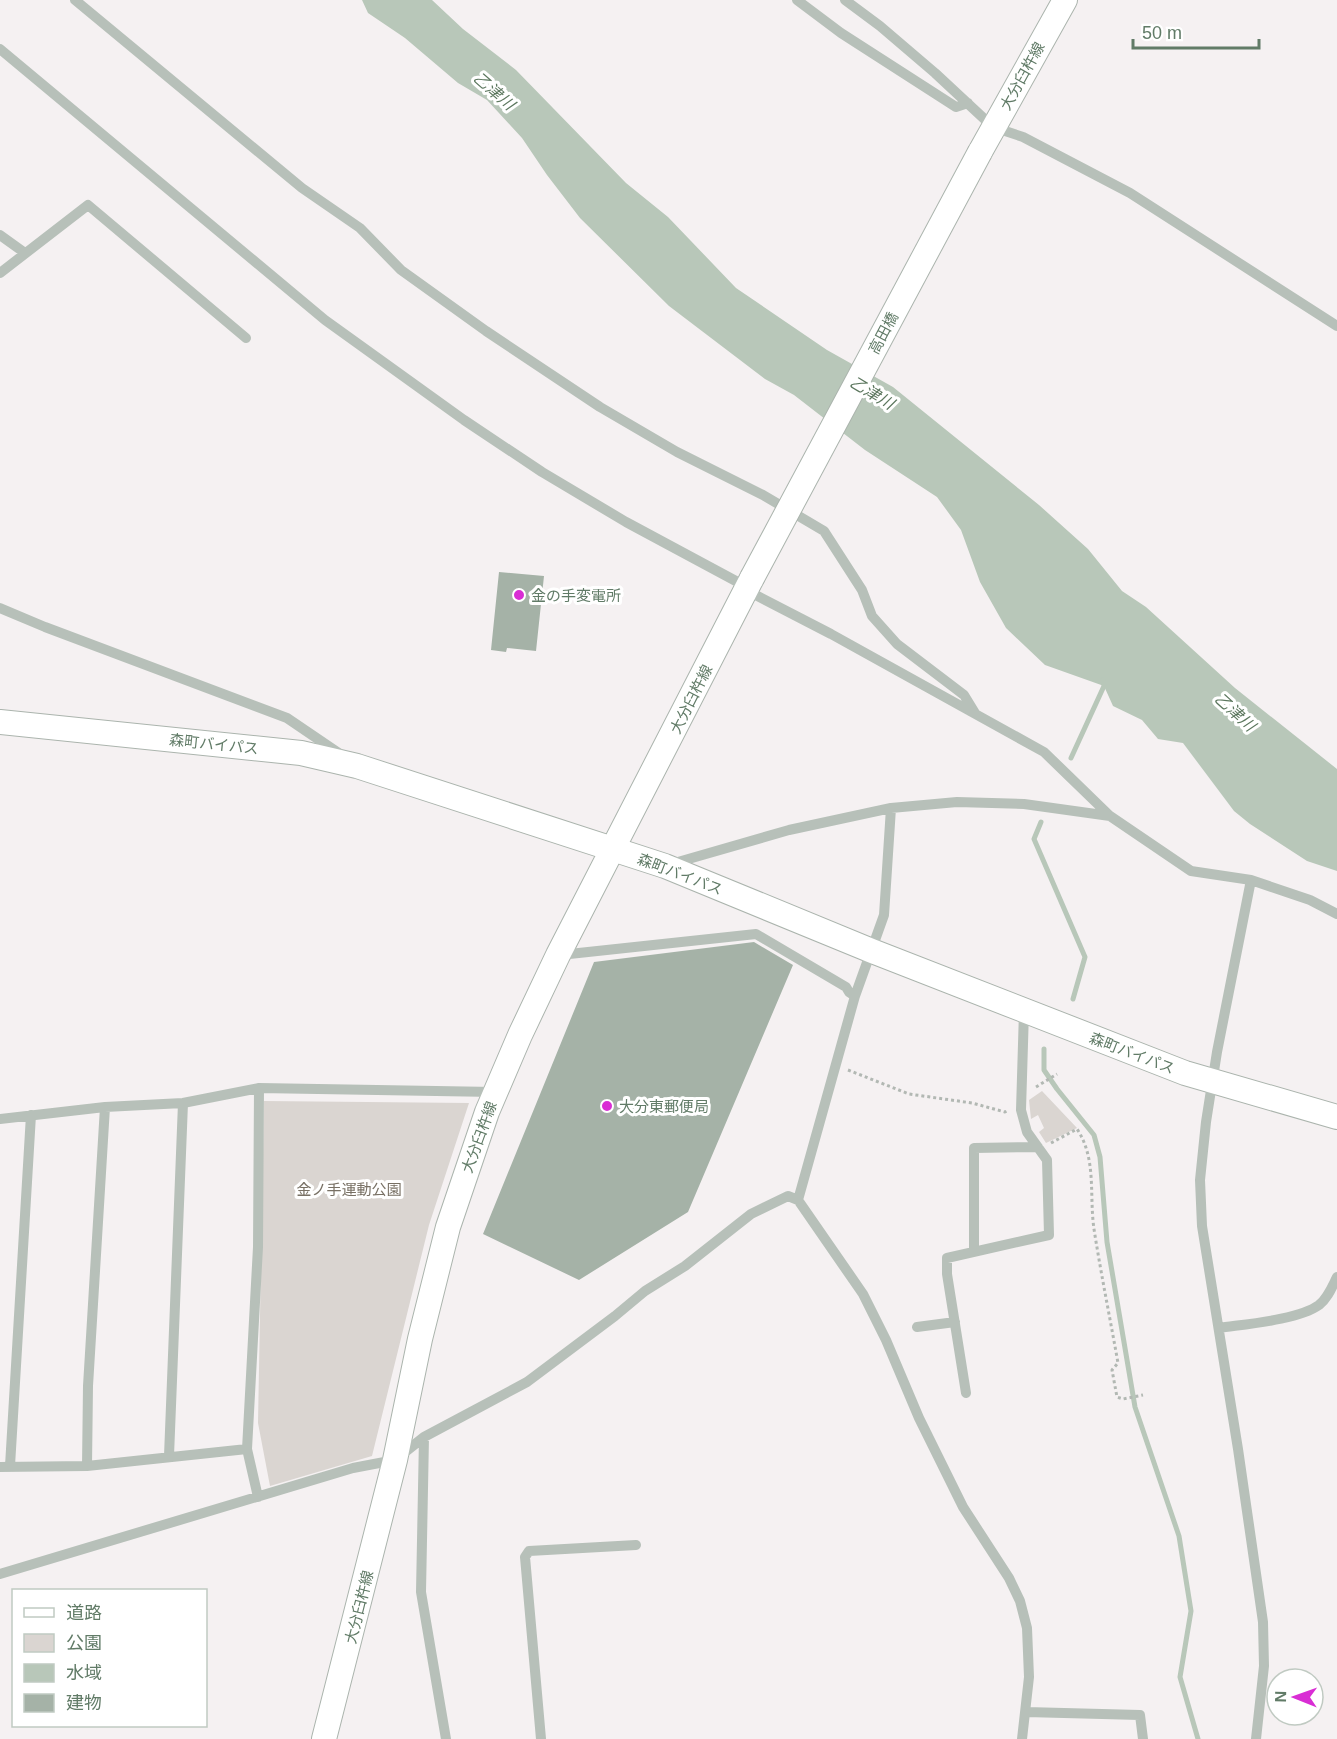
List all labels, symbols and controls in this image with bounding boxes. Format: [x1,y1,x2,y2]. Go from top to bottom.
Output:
scale bar [1133,12,1259,50]
text: 50 m [1142,23,1182,43]
street label: 大分臼杵線 [996,39,1048,113]
water label: 乙津川 [470,69,519,114]
street label: 高田橋 [865,309,901,357]
water label: 乙津川 [847,373,899,414]
place label: 金の手変電所 [531,587,621,604]
marker: 金の手変電所 [512,588,526,602]
street label: 大分臼杵線 [666,662,716,736]
water label: 乙津川 [1211,690,1260,736]
street label: 森町バイパス [169,731,259,757]
street label: 森町バイパス [635,850,725,898]
street label: 森町バイパス [1087,1029,1177,1077]
place label: 大分東郵便局 [619,1098,709,1115]
street label: 大分臼杵線 [458,1099,500,1175]
marker: 大分東郵便局 [600,1099,614,1113]
park label: 金ノ手運動公園 [296,1181,402,1198]
street label: 大分臼杵線 [342,1569,376,1645]
legend [12,1589,207,1727]
text: 道路 [66,1603,102,1623]
text: 公園 [66,1633,102,1653]
text: 水域 [66,1663,102,1683]
north arrow [1265,1667,1325,1727]
text: N [1272,1691,1289,1703]
text: 建物 [66,1693,102,1713]

